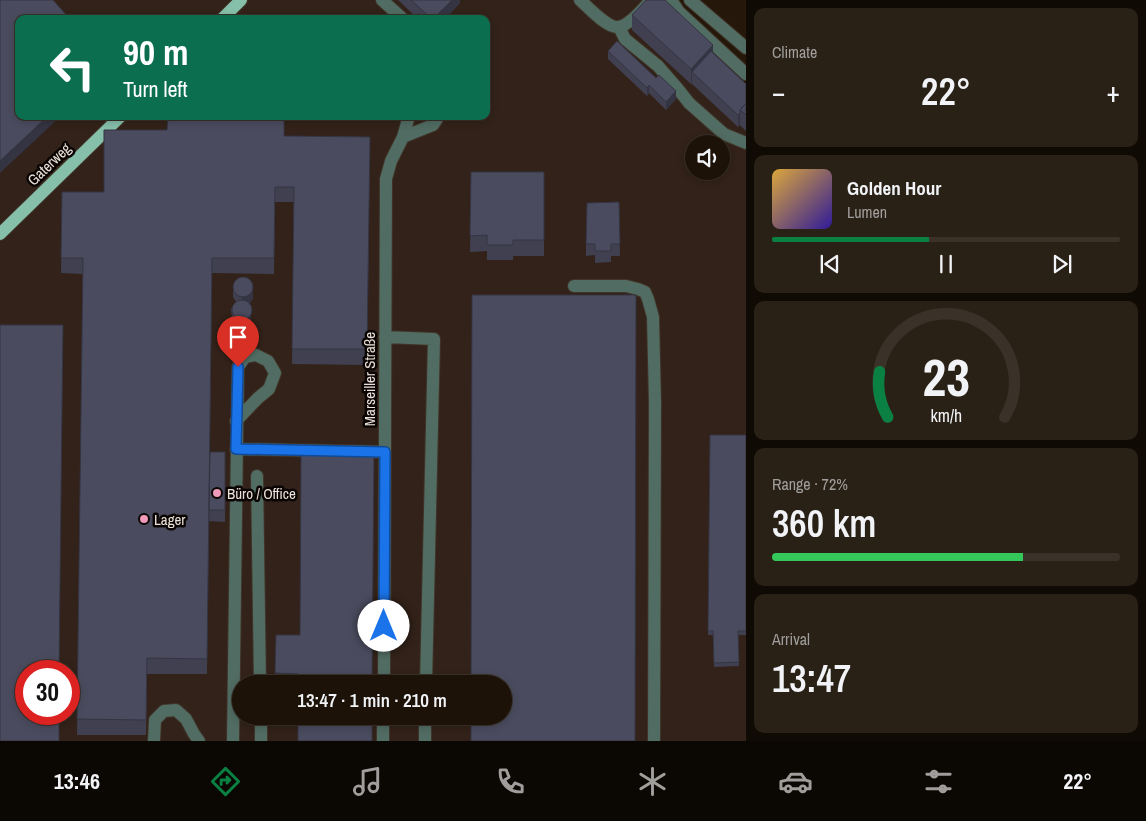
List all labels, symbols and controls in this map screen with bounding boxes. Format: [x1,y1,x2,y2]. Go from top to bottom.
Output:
text: 90 m [123,29,188,76]
icon: left [40,35,105,100]
text: Climate [772,41,817,63]
text: 22° [921,66,971,117]
text: − [772,73,785,111]
text: + [1107,73,1120,111]
text: Turn left [123,74,188,104]
map controls [685,135,730,180]
button: sound [685,135,730,180]
street label: Gaterweg [23,138,76,190]
text: Golden Hour [847,175,941,201]
text: Lumen [847,201,887,223]
icon: previous [816,250,844,278]
icon: pause [932,250,960,278]
icon: next [1048,250,1076,278]
pin [217,316,259,367]
icon: arrive [224,323,252,351]
street label: Marseiller Straße [359,332,380,426]
text: 23 [922,342,970,412]
text: km/h [930,404,962,428]
text: Range · 72% [772,473,848,495]
place label: Büro / Office [227,483,296,504]
marker: Büro / Office [211,487,223,499]
text: 360 km [772,498,876,549]
place label: Lager [154,509,185,530]
marker: Lager [138,513,150,525]
position arrow [357,599,409,651]
text: Arrival [772,628,810,650]
text: 13:47 [772,653,851,704]
speed limit sign: 30 [15,660,80,725]
text: 13:47 · 1 min · 210 m [297,687,447,713]
icon: directions [208,764,243,799]
icon: music [350,764,385,799]
icon: phone [493,764,528,799]
icon: climate [635,764,670,799]
icon: car [778,764,813,799]
icon: filters [921,764,956,799]
text: 13:46 [54,766,100,796]
text: 22° [1063,766,1092,796]

